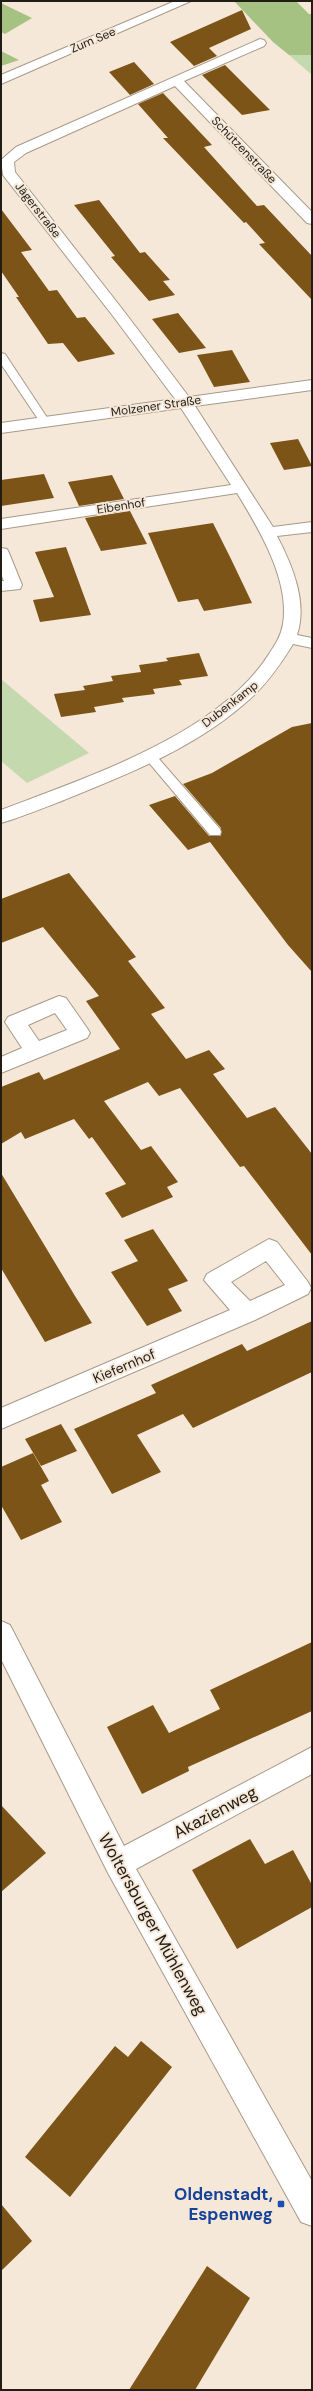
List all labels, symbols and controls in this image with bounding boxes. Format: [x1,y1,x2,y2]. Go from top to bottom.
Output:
street label: Zum See [68,23,118,57]
street label: Schützenstraße [208,113,280,187]
street label: Jägerstraße [11,179,65,241]
street label: Molzener Straße [110,392,202,420]
street label: Eibenhof [96,494,146,518]
street label: Dubenkamp [199,677,261,731]
street label: Kiefernhof [90,1345,158,1387]
street label: Akazienweg [169,1780,261,1843]
street label: Woltersburger Mühlenweg [94,1829,213,2020]
place label: Oldenstadt, Espenweg [174,2183,273,2225]
marker: Oldenstadt, Espenweg [276,2199,286,2209]

